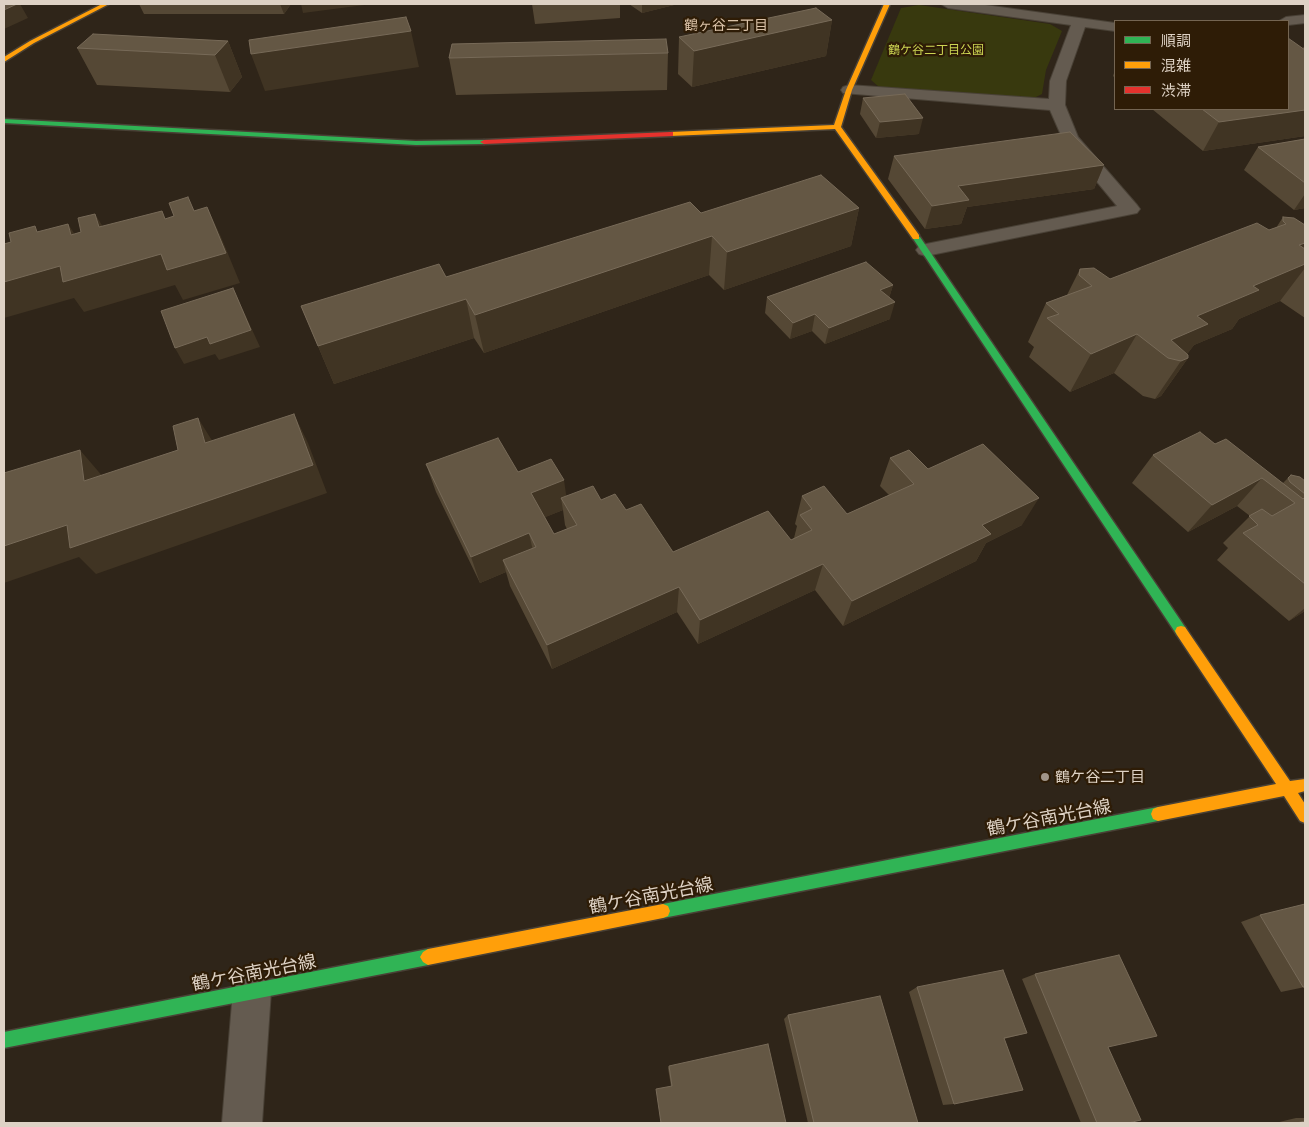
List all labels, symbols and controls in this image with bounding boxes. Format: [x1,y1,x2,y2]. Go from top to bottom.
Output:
district label: 鶴ヶ谷二丁目 [684,18,768,34]
legend [1114,20,1289,110]
text: 順調 [1161,31,1191,49]
park label: 鶴ケ谷二丁目公園 [888,43,984,57]
text: 混雑 [1161,56,1191,74]
text: 渋滞 [1161,81,1191,99]
place label: 鶴ケ谷二丁目 [1055,768,1145,786]
marker: 鶴ケ谷二丁目 [1039,771,1051,783]
street label: 鶴ケ谷南光台線 [985,795,1113,841]
street label: 鶴ケ谷南光台線 [587,873,715,919]
street label: 鶴ケ谷南光台線 [190,950,318,996]

